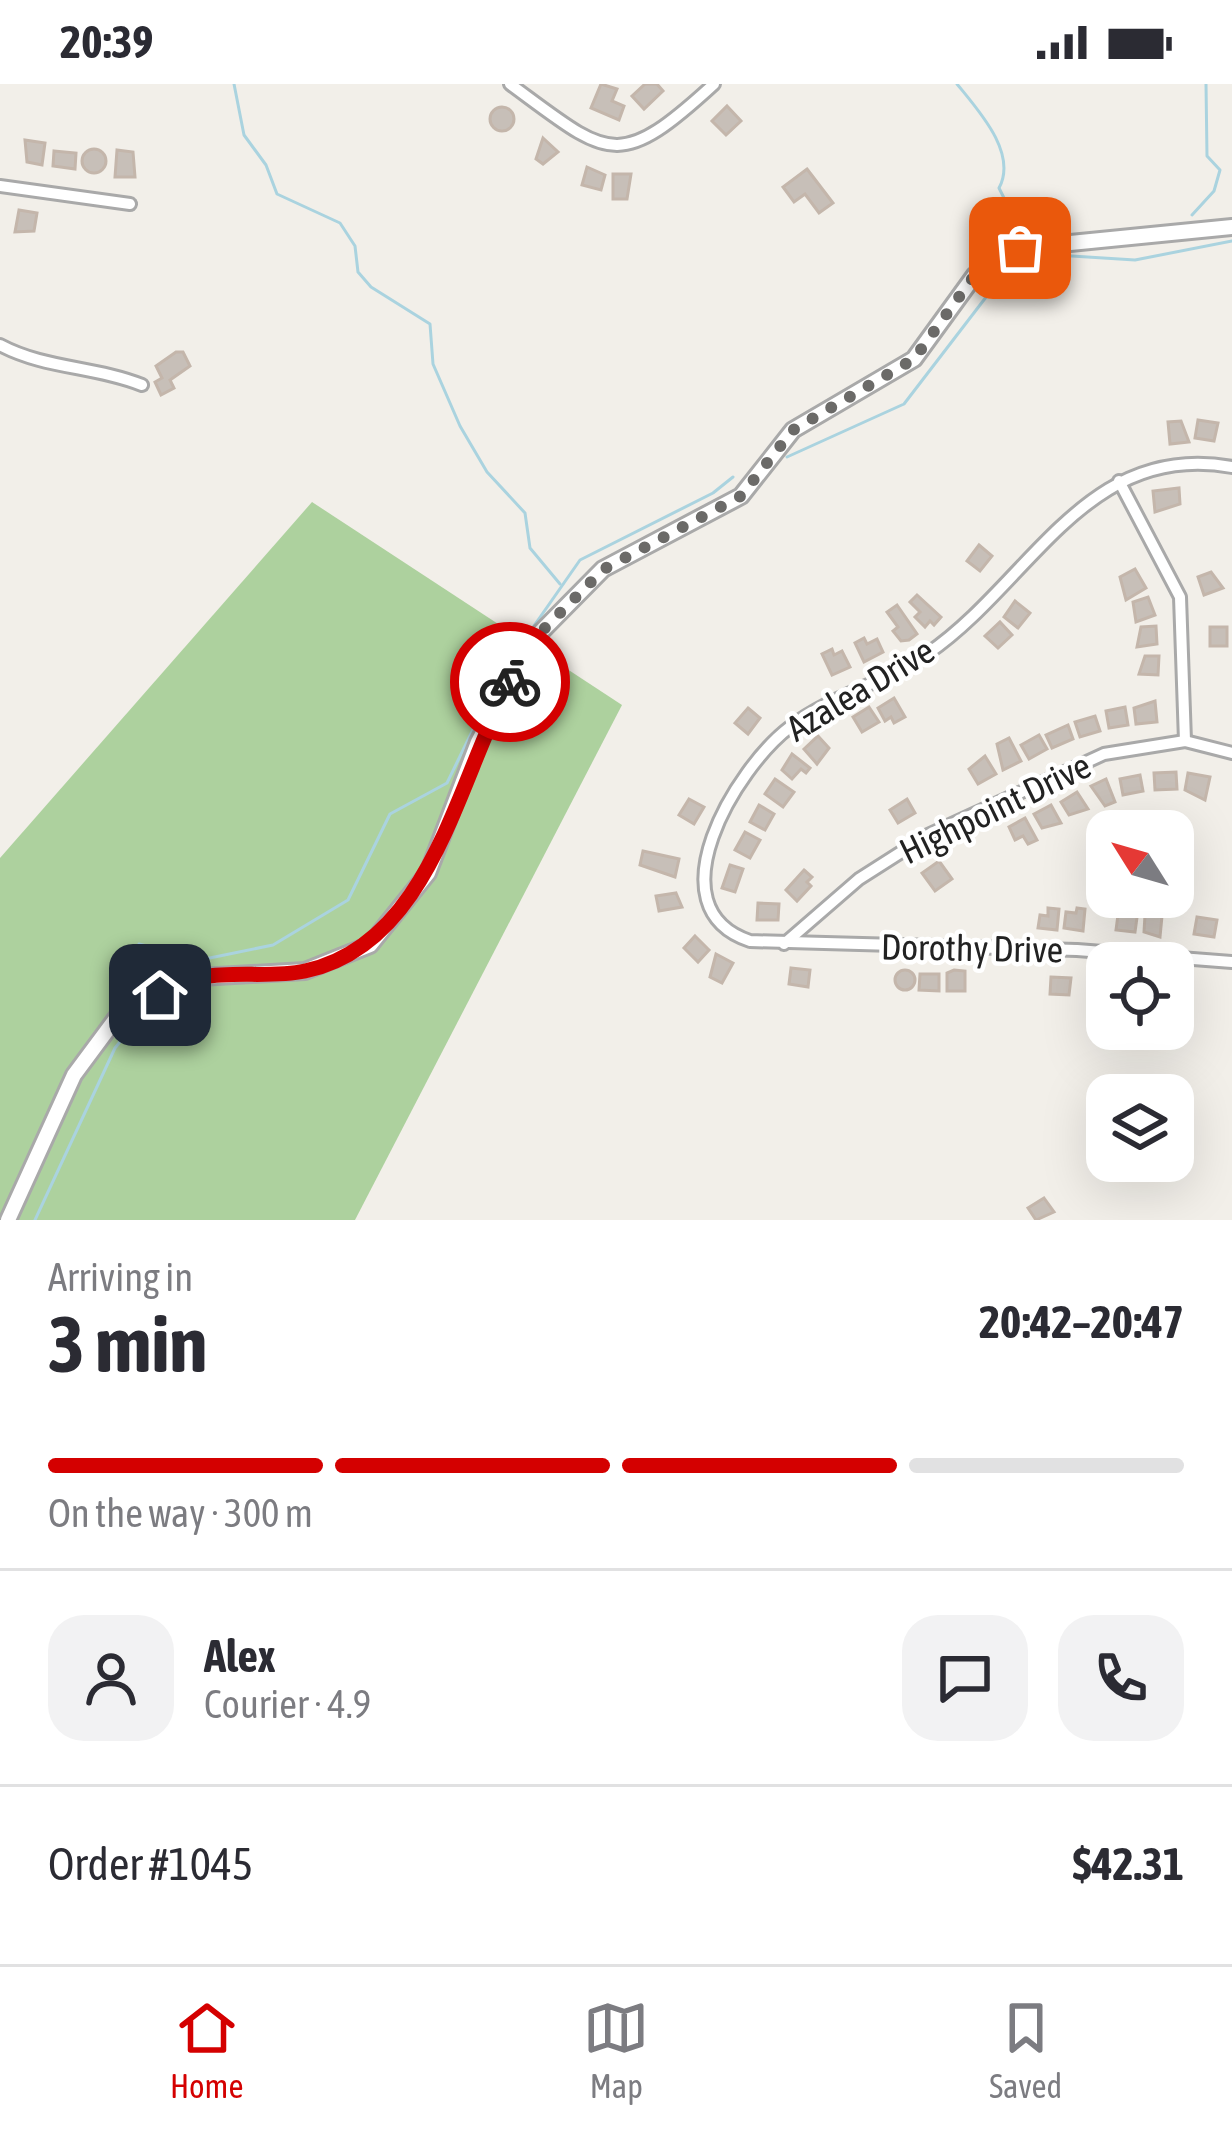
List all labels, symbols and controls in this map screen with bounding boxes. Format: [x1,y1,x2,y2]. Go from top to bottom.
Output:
text: 20:39 [60,16,154,68]
pin [969,197,1071,299]
icon: bag [987,215,1053,281]
courier [450,622,570,742]
street label: Azalea Drive [779,629,941,749]
icon: bike [477,649,543,715]
street label: Highpoint Drive [893,744,1097,872]
north arrow [1086,810,1194,918]
map controls [1086,810,1194,1182]
street label: Dorothy Drive [881,925,1063,971]
button: locate [1086,942,1194,1050]
pin [109,944,211,1046]
icon: home [127,962,193,1028]
button: layers [1086,1074,1194,1182]
text: Arriving in [48,1255,193,1299]
text: 20:42–20:47 [979,1296,1184,1348]
text: 3 min [48,1299,207,1389]
text: On the way · 300 m [48,1491,313,1535]
button: person [48,1615,174,1741]
button: chat [902,1615,1028,1741]
button: phone [1058,1615,1184,1741]
text: Alex [204,1630,276,1682]
text: Courier · 4.9 [204,1682,371,1726]
text: Order #1045 [48,1838,253,1890]
text: $42.31 [1072,1838,1184,1890]
tab: Home [170,1995,243,2105]
tab: Map [583,1995,649,2105]
tab: Saved [989,1995,1062,2105]

